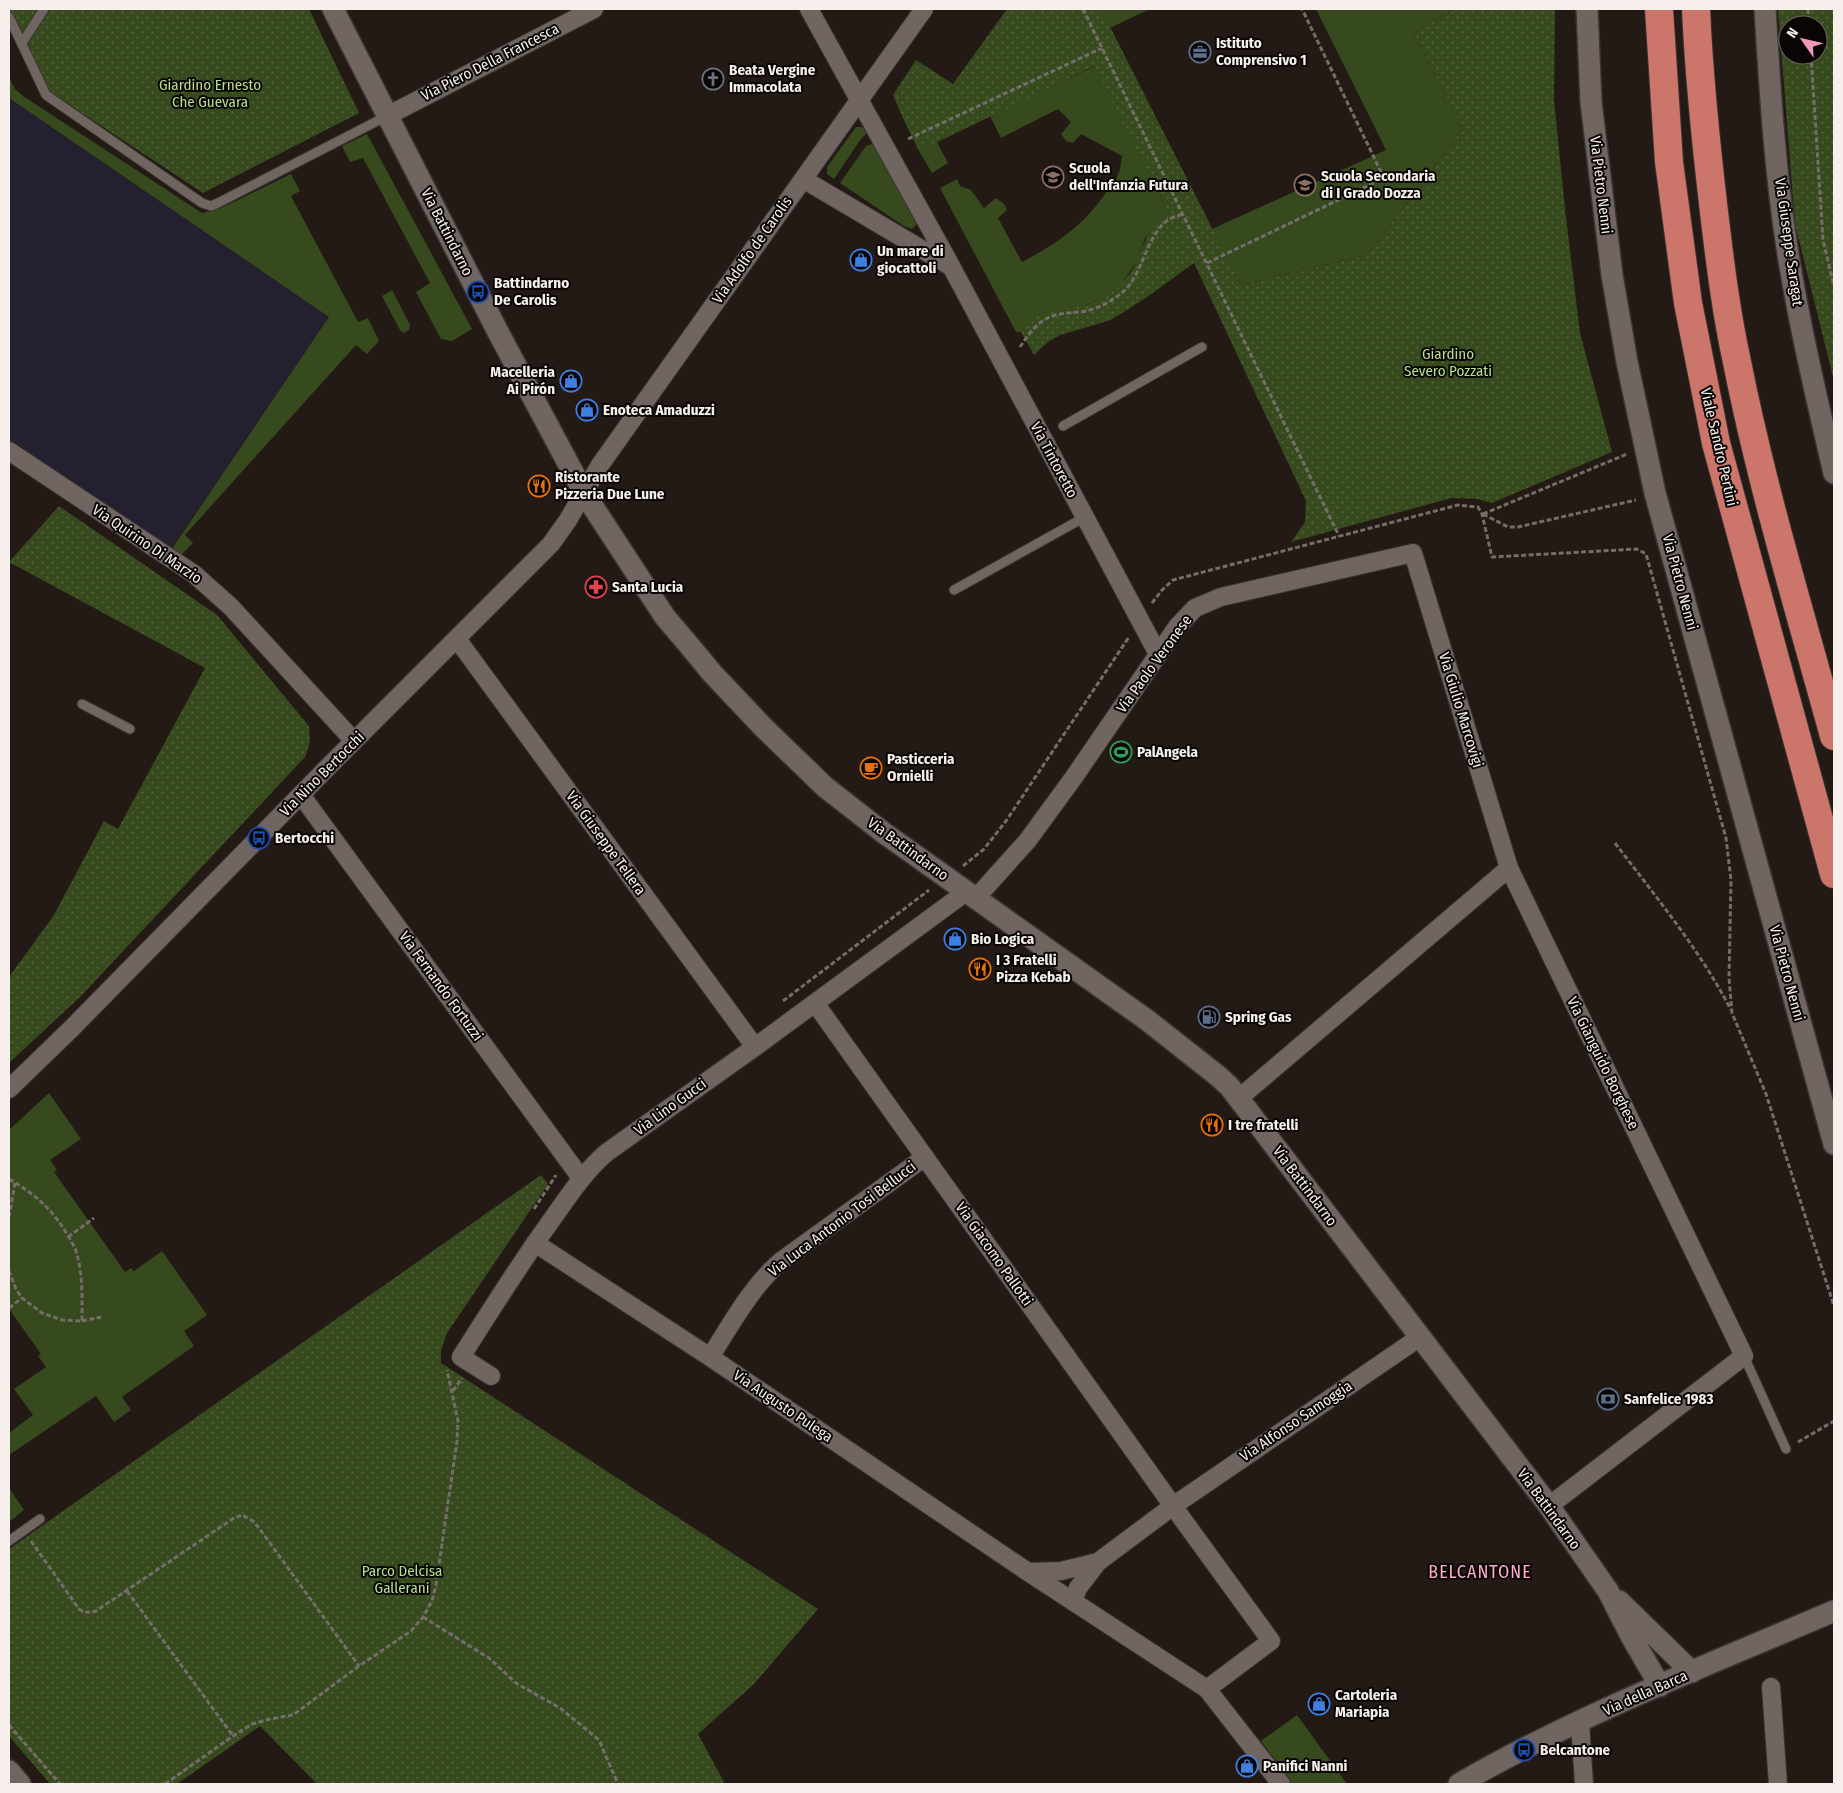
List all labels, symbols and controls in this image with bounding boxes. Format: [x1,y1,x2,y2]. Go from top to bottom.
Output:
north arrow [1778,15,1828,65]
street label: Via Piero Della Francesca [418,19,562,105]
text: N [1783,25,1802,41]
place label: Istituto Comprensivo 1 [1216,34,1307,69]
office icon: Istituto Comprensivo 1 [1188,40,1212,64]
place label: Beata Vergine Immacolata [729,61,816,96]
church icon: Beata Vergine Immacolata [701,67,725,91]
park label: Giardino Ernesto Che Guevara [159,76,261,111]
street label: Via Pietro Nenni [1586,135,1616,235]
place label: Scuola dell'Infanzia Futura [1069,159,1189,194]
school or university icon: Scuola dell'Infanzia Futura [1041,165,1065,189]
place label: Scuola Secondaria di I Grado Dozza [1321,167,1436,202]
school or university icon: Scuola Secondaria di I Grado Dozza [1293,173,1317,197]
street label: Via Giuseppe Saragat [1771,177,1807,307]
street label: Via Battindarno [417,185,477,279]
street label: Via Adolfo de Carolis [708,193,796,307]
place label: Un mare di giocattoli [877,242,944,277]
shop icon: Un mare di giocattoli [849,248,873,272]
place label: Battindarno De Carolis [494,274,569,309]
bus stop icon: Battindarno De Carolis [466,280,490,304]
park label: Giardino Severo Pozzati [1404,345,1492,380]
place label: Macelleria Ai Pirón [490,363,556,398]
shop icon: Macelleria Ai Pirón [559,369,583,393]
street label: Viale Sandro Pertini [1697,386,1741,508]
shop icon: Enoteca Amaduzzi [575,398,599,422]
place label: Enoteca Amaduzzi [603,401,715,419]
street label: Via Tintoretto [1027,419,1082,501]
place label: Ristorante Pizzeria Due Lune [555,468,665,503]
restaurant icon: Ristorante Pizzeria Due Lune [527,474,551,498]
street label: Via Quirino Di Marzio [89,501,205,587]
street label: Via Pietro Nenni [1659,532,1701,632]
pharmacy icon: Santa Lucia [584,575,608,599]
place label: Santa Lucia [612,578,684,596]
street label: Via Paolo Veronese [1113,612,1195,716]
street label: Via Giulio Marcovigi [1435,650,1487,770]
street label: Via Nino Bertocchi [276,728,368,820]
sports icon: PalAngela [1109,740,1133,764]
place label: PalAngela [1137,743,1199,761]
place label: Pasticceria Ornielli [887,750,955,785]
cafe icon: Pasticceria Ornielli [859,756,883,780]
street label: Via Giuseppe Tellera [562,787,650,899]
street label: Via Battindarno [864,814,952,884]
bus stop icon: Bertocchi [247,826,271,850]
place label: Bertocchi [275,829,334,847]
street label: Via Pietro Nenni [1766,923,1808,1023]
shop icon: Bio Logica [943,927,967,951]
street label: Via Fernando Fortuzzi [395,928,487,1044]
place label: Bio Logica [971,930,1035,948]
place label: I 3 Fratelli Pizza Kebab [996,951,1071,986]
restaurant icon: I 3 Fratelli Pizza Kebab [968,957,992,981]
street label: Via Gianguido Borghese [1563,994,1643,1132]
fuel station icon: Spring Gas [1197,1005,1221,1029]
place label: Spring Gas [1225,1008,1292,1026]
street label: Via Lino Gucci [630,1075,710,1139]
restaurant icon: I tre fratelli [1200,1113,1224,1137]
place label: I tre fratelli [1228,1116,1298,1134]
street label: Via Battindarno [1269,1142,1341,1230]
street label: Via Luca Antonio Tosi Bellucci [764,1157,920,1281]
street label: Via Giacomo Pallotti [951,1199,1037,1309]
street label: Via Augusto Pulega [730,1366,836,1446]
street label: Via Alfonso Samoggia [1236,1377,1356,1465]
bank icon: Sanfelice 1983 [1596,1387,1620,1411]
place label: Sanfelice 1983 [1624,1390,1714,1408]
street label: Via Battindarno [1514,1465,1584,1553]
district label: BELCANTONE [1428,1561,1532,1583]
park label: Parco Delcisa Gallerani [362,1562,442,1597]
street label: Via della Barca [1600,1666,1690,1720]
place label: Cartoleria Mariapia [1335,1686,1398,1721]
shop icon: Cartoleria Mariapia [1307,1692,1331,1716]
bus stop icon: Belcantone [1512,1738,1536,1762]
place label: Belcantone [1540,1741,1611,1759]
shop icon: Panifici Nanni [1235,1754,1259,1778]
place label: Panifici Nanni [1263,1757,1348,1775]

